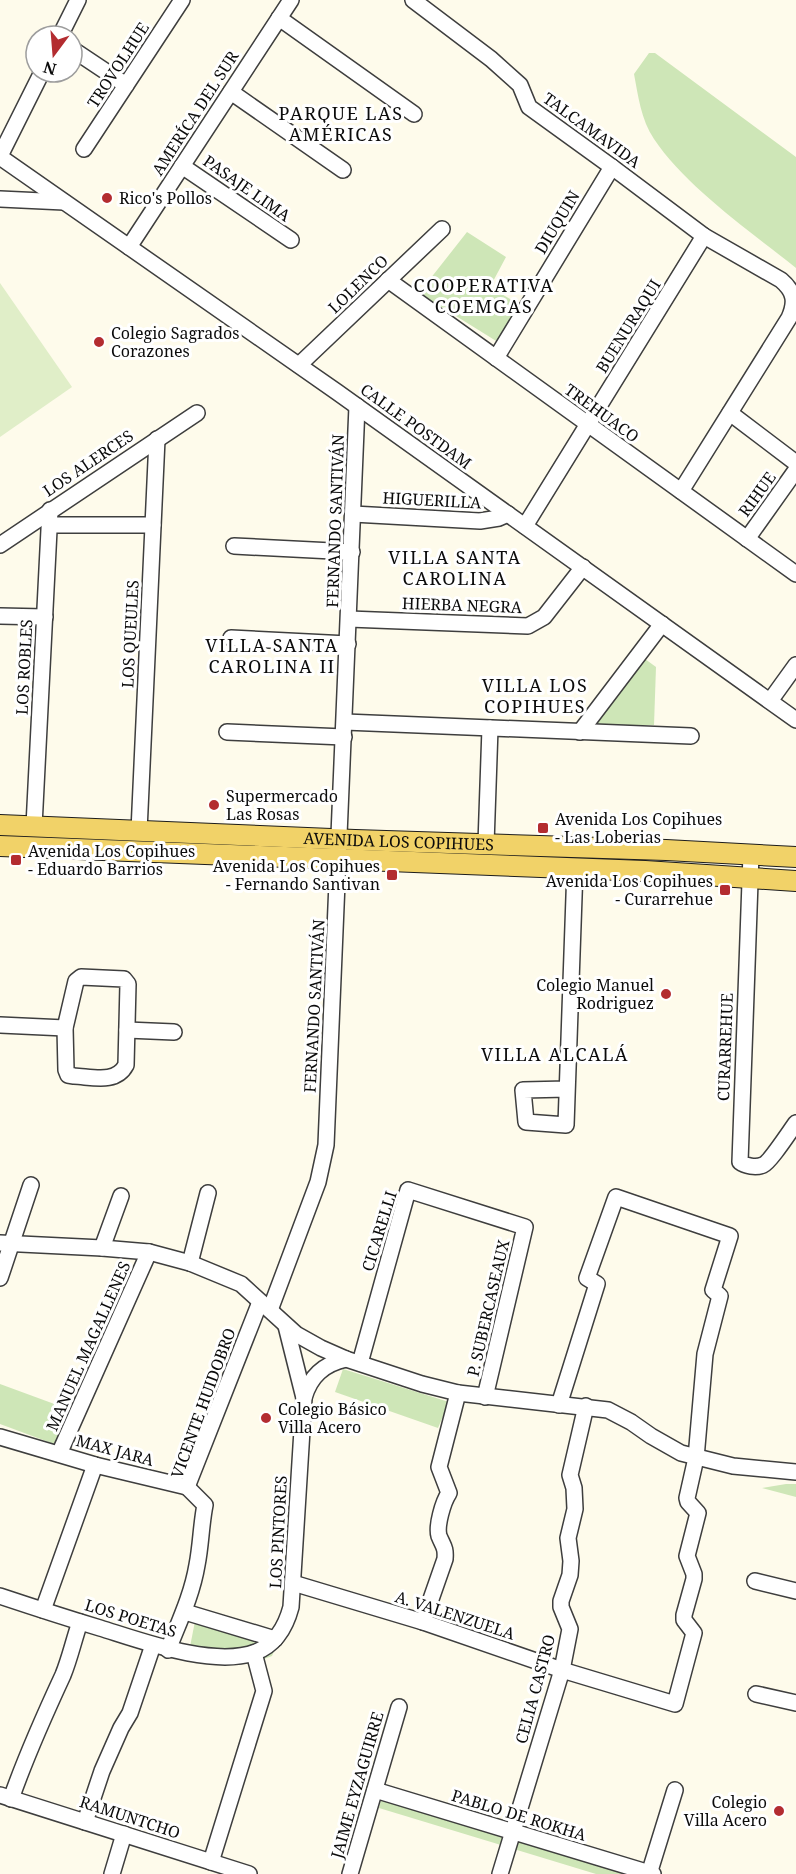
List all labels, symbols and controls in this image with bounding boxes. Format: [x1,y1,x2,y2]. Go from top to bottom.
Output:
street label: TROVOLHUE [82,18,154,112]
north arrow [24,24,84,84]
street label: AMERÍCA DEL SUR [146,46,244,179]
text: N [40,56,59,81]
street label: TALCAMAVIDA [539,87,646,173]
district label: PARQUE LAS AMÉRICAS [279,101,403,146]
street label: PASAJE LIMA [199,150,296,227]
street label: DIUQUIN [529,186,585,258]
place label: Rico's Pollos [119,187,212,209]
marker: Rico's Pollos [100,191,114,205]
street label: LOLENCO [323,250,393,318]
district label: COOPERATIVA COEMGAS [414,273,554,318]
street label: BUENURAQUI [591,275,666,377]
place label: Colegio Sagrados Corazones [111,322,240,362]
marker: Colegio Sagrados Corazones [92,335,106,349]
street label: CALLE POSTDAM [356,378,476,474]
street label: TREHUACO [560,379,644,447]
street label: LOS ALERCES [38,425,138,501]
street label: FERNANDO SANTIVÁN [321,434,349,608]
street label: RIHUE [733,467,781,521]
street label: HIGUERILLA [382,486,483,514]
district label: VILLA SANTA CAROLINA [388,545,522,590]
street label: LOS QUEULES [116,579,144,689]
street label: HIERBA NEGRA [402,592,523,618]
street label: LOS ROBLES [11,619,37,715]
district label: VILLA SANTA CAROLINA II [205,633,339,678]
district label: VILLA LOS COPIHUES [482,673,588,718]
place label: Supermercado Las Rosas [226,785,338,825]
marker: Supermercado Las Rosas [207,798,221,812]
place label: Avenida Los Copihues - Las Loberias [555,808,722,848]
marker: Avenida Los Copihues - Las Loberias [536,821,550,835]
street label: AVENIDA LOS COPIHUES [303,827,494,855]
place label: Avenida Los Copihues - Eduardo Barrios [28,840,195,880]
marker: Avenida Los Copihues - Eduardo Barrios [9,853,23,867]
place label: Avenida Los Copihues - Fernando Santivan [213,855,380,895]
marker: Avenida Los Copihues - Fernando Santivan [385,868,399,882]
place label: Avenida Los Copihues - Curarrehue [546,870,713,910]
marker: Avenida Los Copihues - Curarrehue [718,883,732,897]
street label: FERNANDO SANTIVÁN [298,919,330,1093]
place label: Colegio Manuel Rodriguez [536,974,654,1014]
marker: Colegio Manuel Rodriguez [659,987,673,1001]
street label: CURARREHUE [712,993,738,1101]
district label: VILLA ALCALÁ [481,1042,629,1066]
street label: CICARELLI [356,1188,402,1274]
street label: P. SUBERCASEAUX [462,1237,515,1378]
street label: MANUEL MAGALLENES [41,1258,135,1434]
street label: VICENTE HUIDOBRO [166,1325,240,1481]
place label: Colegio Básico Villa Acero [278,1398,387,1438]
marker: Colegio Básico Villa Acero [259,1411,273,1425]
street label: MAX JARA [74,1429,157,1471]
street label: LOS PINTORES [264,1475,292,1589]
street label: A. VALENZUELA [392,1585,518,1645]
street label: LOS POETAS [82,1594,180,1642]
street label: CELIA CASTRO [510,1632,560,1746]
street label: JAIME EYZAGUIRRE [325,1709,389,1862]
street label: PABLO DE ROKHA [449,1784,590,1846]
street label: RAMUNTCHO [77,1790,183,1844]
place label: Colegio Villa Acero [684,1791,767,1831]
marker: Colegio Villa Acero [772,1804,786,1818]

